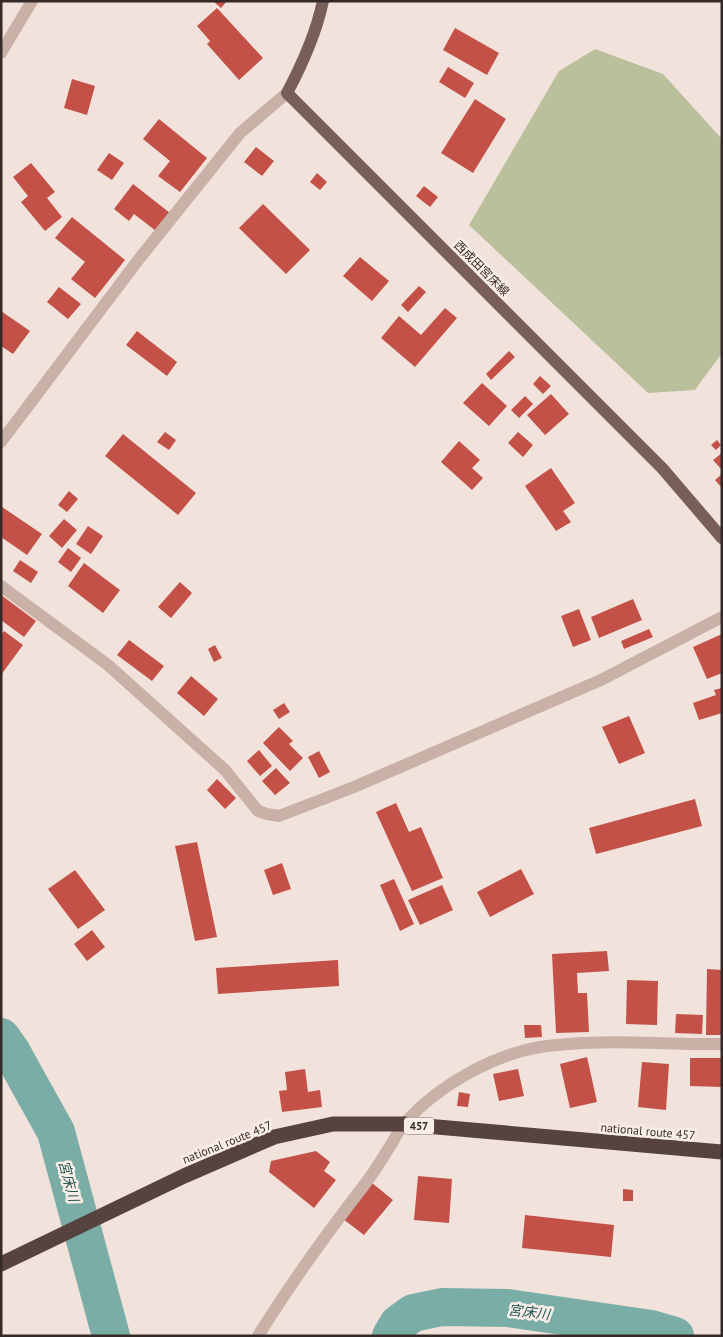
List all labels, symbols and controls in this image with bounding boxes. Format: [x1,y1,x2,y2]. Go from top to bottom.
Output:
street label: 西成田宮床線 [451,237,513,299]
street label: national route 457 [180,1117,274,1167]
road number: 457 [404,1118,434,1134]
street label: national route 457 [600,1119,696,1143]
water label: 宮床川 [55,1158,84,1206]
water label: 宮床川 [507,1301,553,1324]

